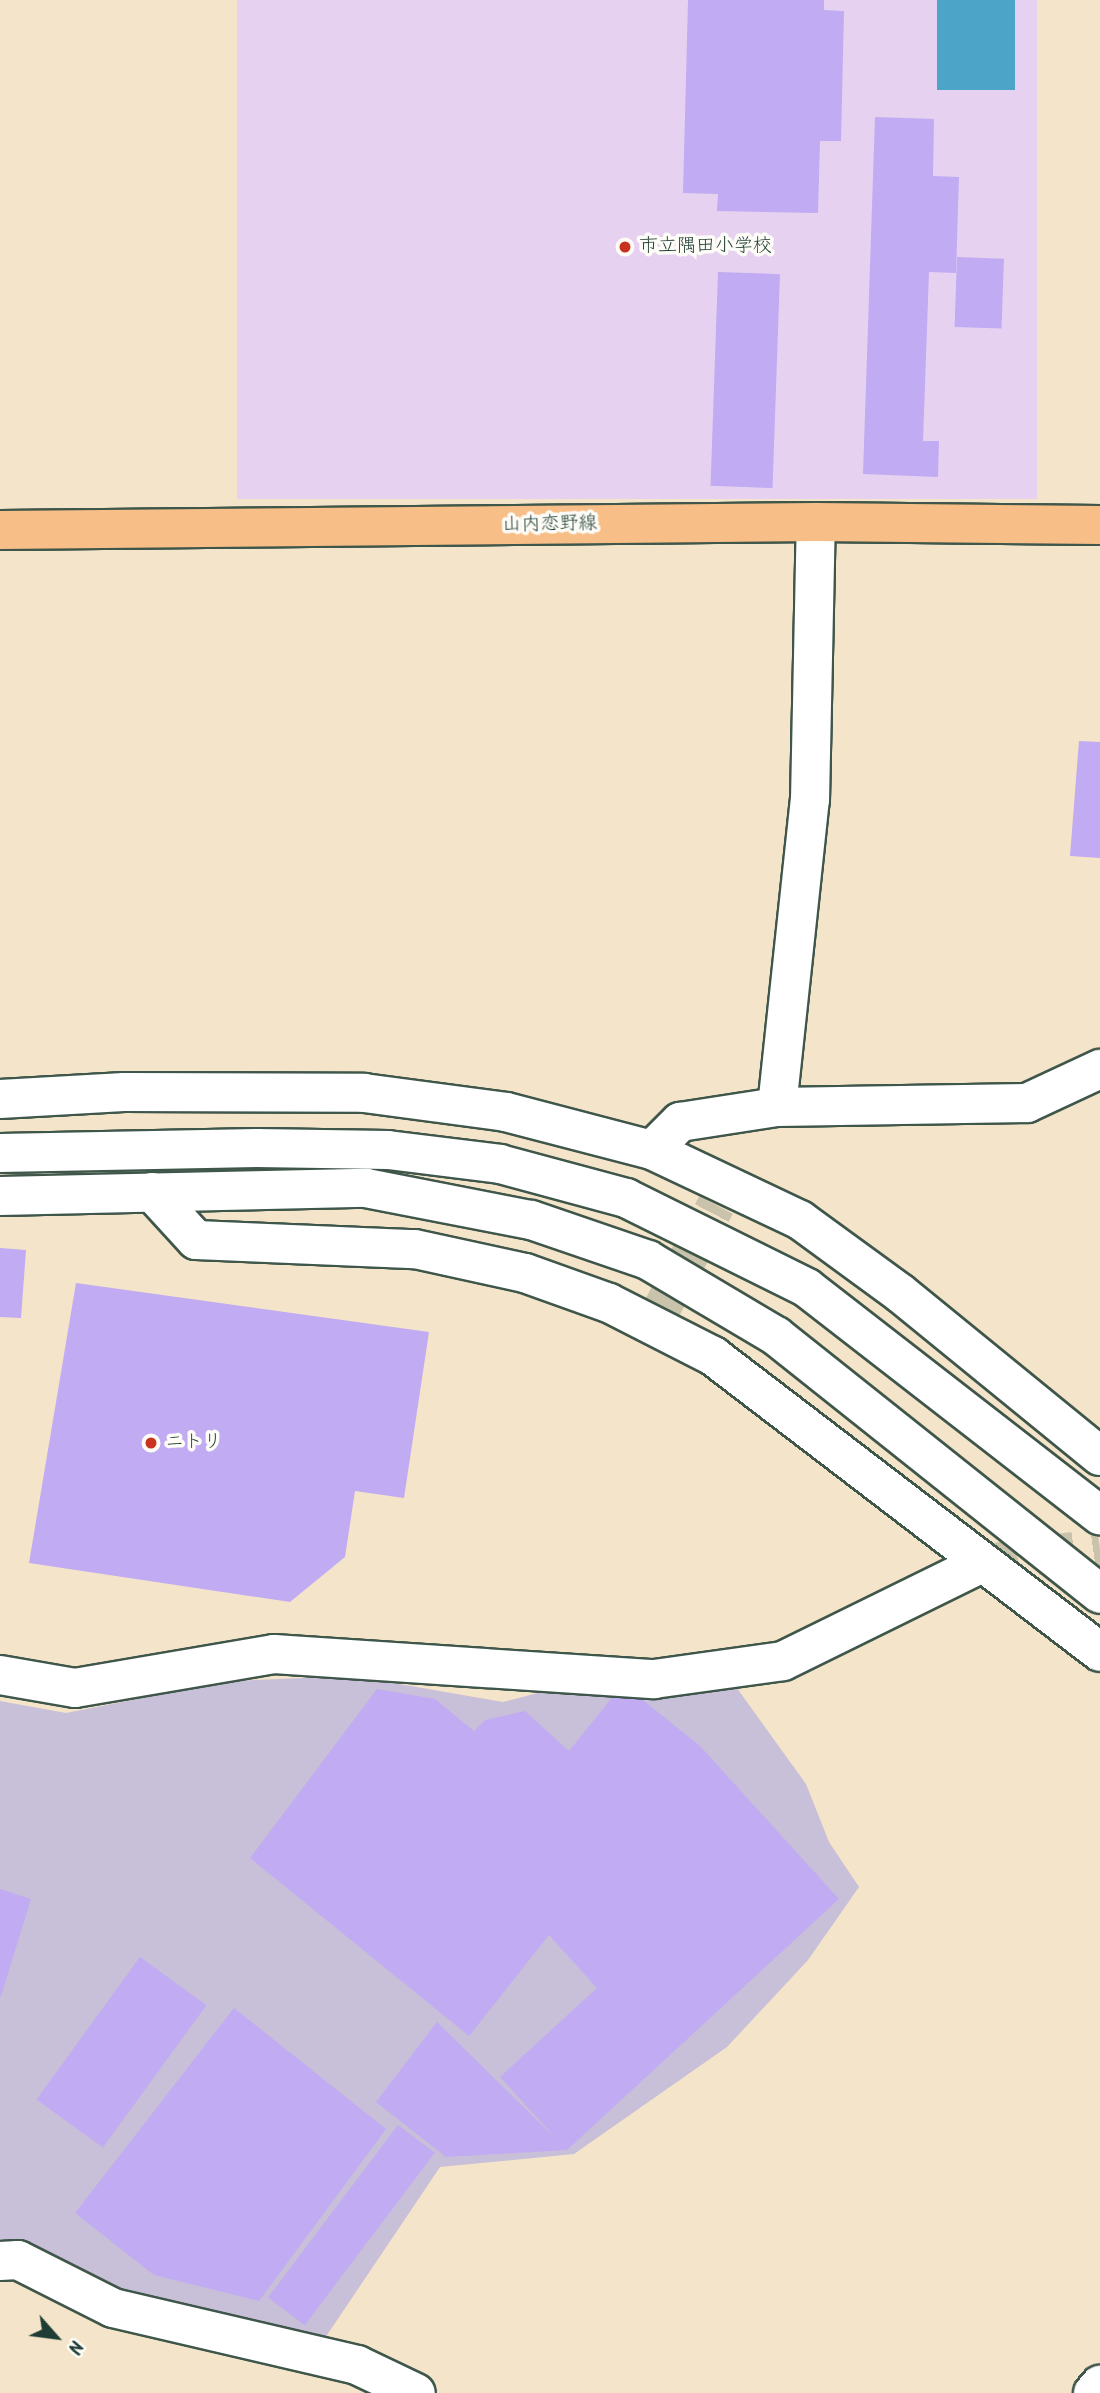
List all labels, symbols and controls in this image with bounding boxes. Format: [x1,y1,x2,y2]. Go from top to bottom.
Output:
place label: 市立隅田小学校 [639,236,772,258]
marker: 市立隅田小学校 [617,239,633,255]
street label: 山内恋野線 [502,513,598,537]
place label: ニトリ [165,1432,222,1454]
marker: ニトリ [143,1435,159,1451]
north arrow [21,2302,91,2372]
text: N [58,2335,91,2359]

